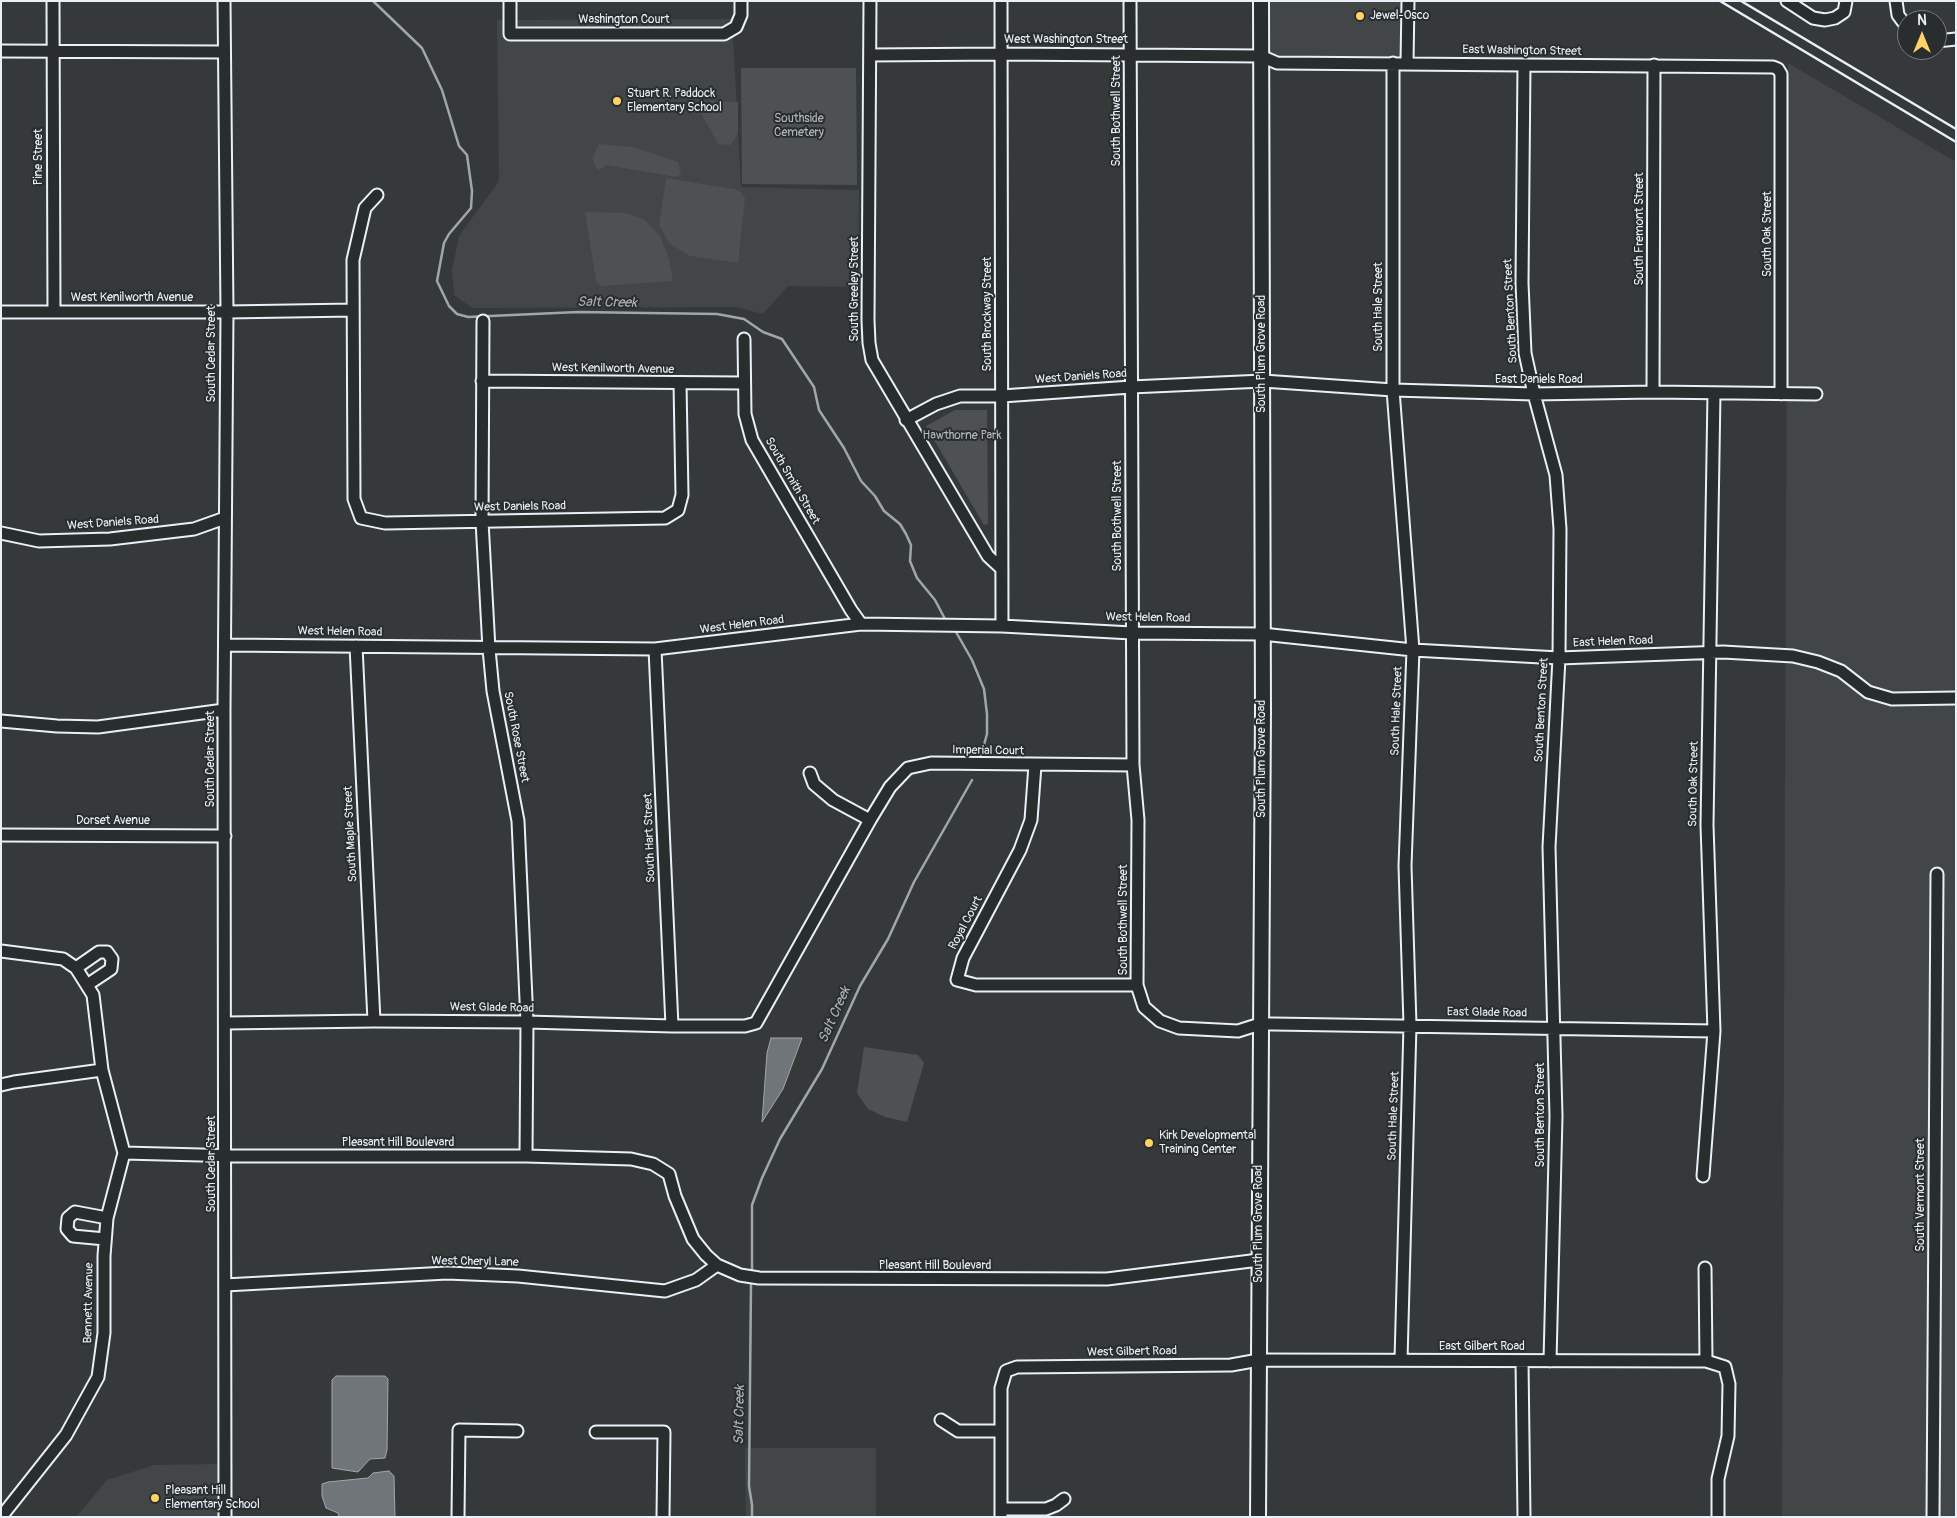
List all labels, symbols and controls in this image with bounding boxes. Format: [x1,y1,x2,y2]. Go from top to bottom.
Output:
place label: Jewel-Osco [1370,9,1429,23]
marker: Jewel-Osco [1354,10,1366,22]
north arrow [1897,10,1947,60]
text: N [1917,12,1927,29]
street label: Washington Court [578,13,670,27]
street label: West Washington Street [1004,33,1128,47]
street label: East Washington Street [1462,43,1582,59]
street label: South Bothwell Street [1110,55,1124,167]
place label: Stuart R. Paddock Elementary School [627,87,722,115]
marker: Stuart R. Paddock Elementary School [611,95,623,107]
park label: Southside Cemetery [774,112,824,140]
street label: Pine Street [32,129,46,185]
street label: South Fremont Street [1633,172,1647,286]
street label: South Oak Street [1761,191,1775,277]
street label: South Greeley Street [848,236,862,342]
street label: South Brockway Street [981,257,995,371]
street label: South Benton Street [1501,258,1521,364]
street label: South Hale Street [1372,262,1386,352]
street label: West Kenilworth Avenue [71,291,193,305]
water label: Salt Creek [577,294,637,312]
street label: South Plum Grove Road [1255,295,1269,413]
street label: South Cedar Street [205,306,219,402]
street label: West Kenilworth Avenue [552,361,674,377]
street label: West Daniels Road [1034,367,1128,387]
street label: East Daniels Road [1495,373,1583,387]
park label: Hawthorne Park [923,429,1001,443]
street label: South Smith Street [761,435,823,527]
street label: South Bothwell Street [1111,460,1125,572]
street label: West Daniels Road [474,499,566,515]
street label: West Daniels Road [66,513,160,533]
street label: West Helen Road [1105,610,1191,626]
street label: West Helen Road [699,613,785,637]
street label: West Helen Road [297,624,383,640]
street label: East Helen Road [1573,633,1653,651]
street label: South Benton Street [1532,657,1552,763]
street label: South Hale Street [1388,666,1406,756]
street label: South Rose Street [500,690,532,784]
street label: South Plum Grove Road [1255,700,1269,818]
street label: South Cedar Street [204,711,218,807]
street label: South Oak Street [1686,741,1702,827]
street label: Imperial Court [952,743,1024,759]
street label: South Maple Street [341,786,361,882]
street label: South Hart Street [641,793,659,883]
street label: Dorset Avenue [76,814,150,828]
street label: South Bothwell Street [1117,864,1131,976]
street label: Royal Court [946,894,986,952]
water label: Salt Creek [815,984,855,1046]
street label: West Glade Road [450,1000,534,1016]
street label: East Glade Road [1447,1005,1527,1021]
street label: South Benton Street [1534,1063,1548,1167]
street label: South Hale Street [1385,1071,1403,1161]
street label: South Cedar Street [205,1116,219,1212]
place label: Kirk Developmental Training Center [1159,1129,1256,1157]
street label: Pleasant Hill Boulevard [342,1136,454,1150]
marker: Kirk Developmental Training Center [1143,1137,1155,1149]
street label: South Vermont Street [1914,1138,1928,1252]
street label: South Plum Grove Road [1252,1165,1266,1283]
street label: West Cheryl Lane [431,1254,519,1270]
street label: Pleasant Hill Boulevard [879,1259,991,1273]
street label: Bennett Avenue [81,1262,97,1344]
street label: East Gilbert Road [1439,1340,1525,1354]
street label: West Gilbert Road [1087,1344,1177,1360]
water label: Salt Creek [731,1385,749,1445]
place label: Pleasant Hill Elementary School [165,1484,260,1512]
marker: Pleasant Hill Elementary School [149,1492,161,1504]

